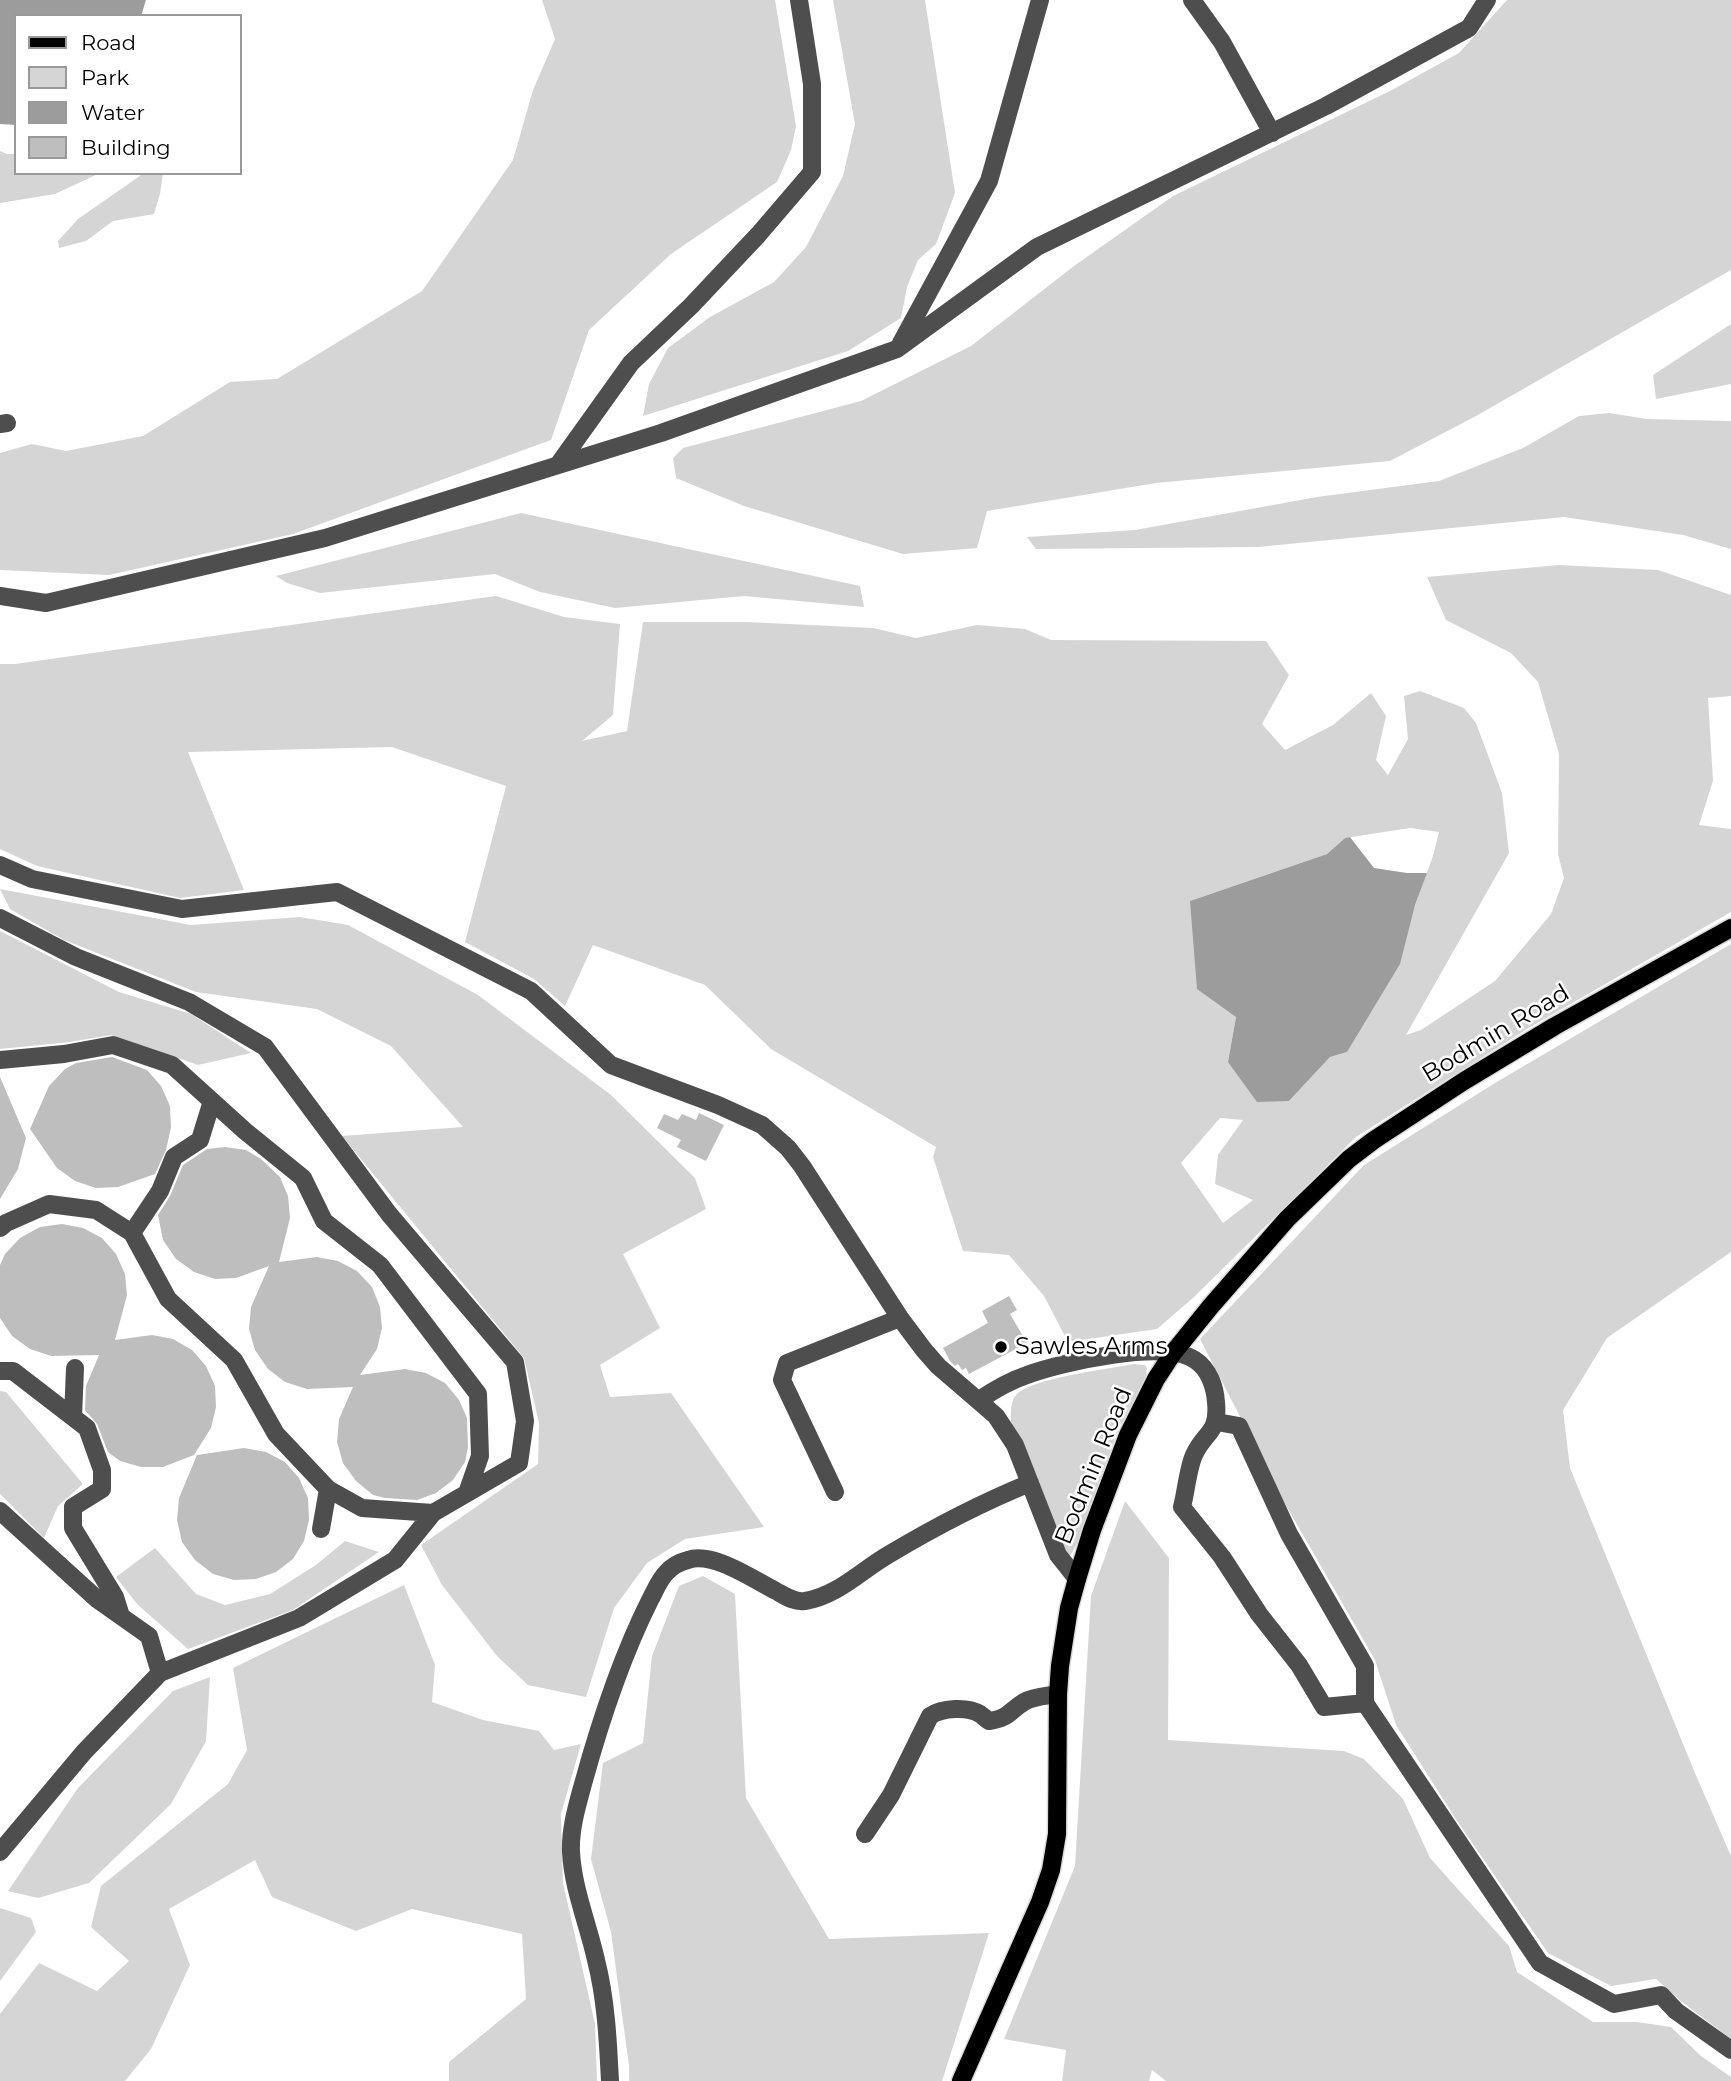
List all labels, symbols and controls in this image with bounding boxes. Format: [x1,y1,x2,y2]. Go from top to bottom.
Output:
legend [14,14,242,175]
text: Road [81,30,136,55]
text: Park [81,65,129,90]
text: Water [81,100,145,125]
text: Building [81,135,171,160]
street label: Bodmin Road [1417,979,1575,1089]
place label: Sawles Arms [1015,1333,1168,1361]
marker: Sawles Arms [993,1339,1009,1355]
street label: Bodmin Road [1049,1383,1139,1549]

